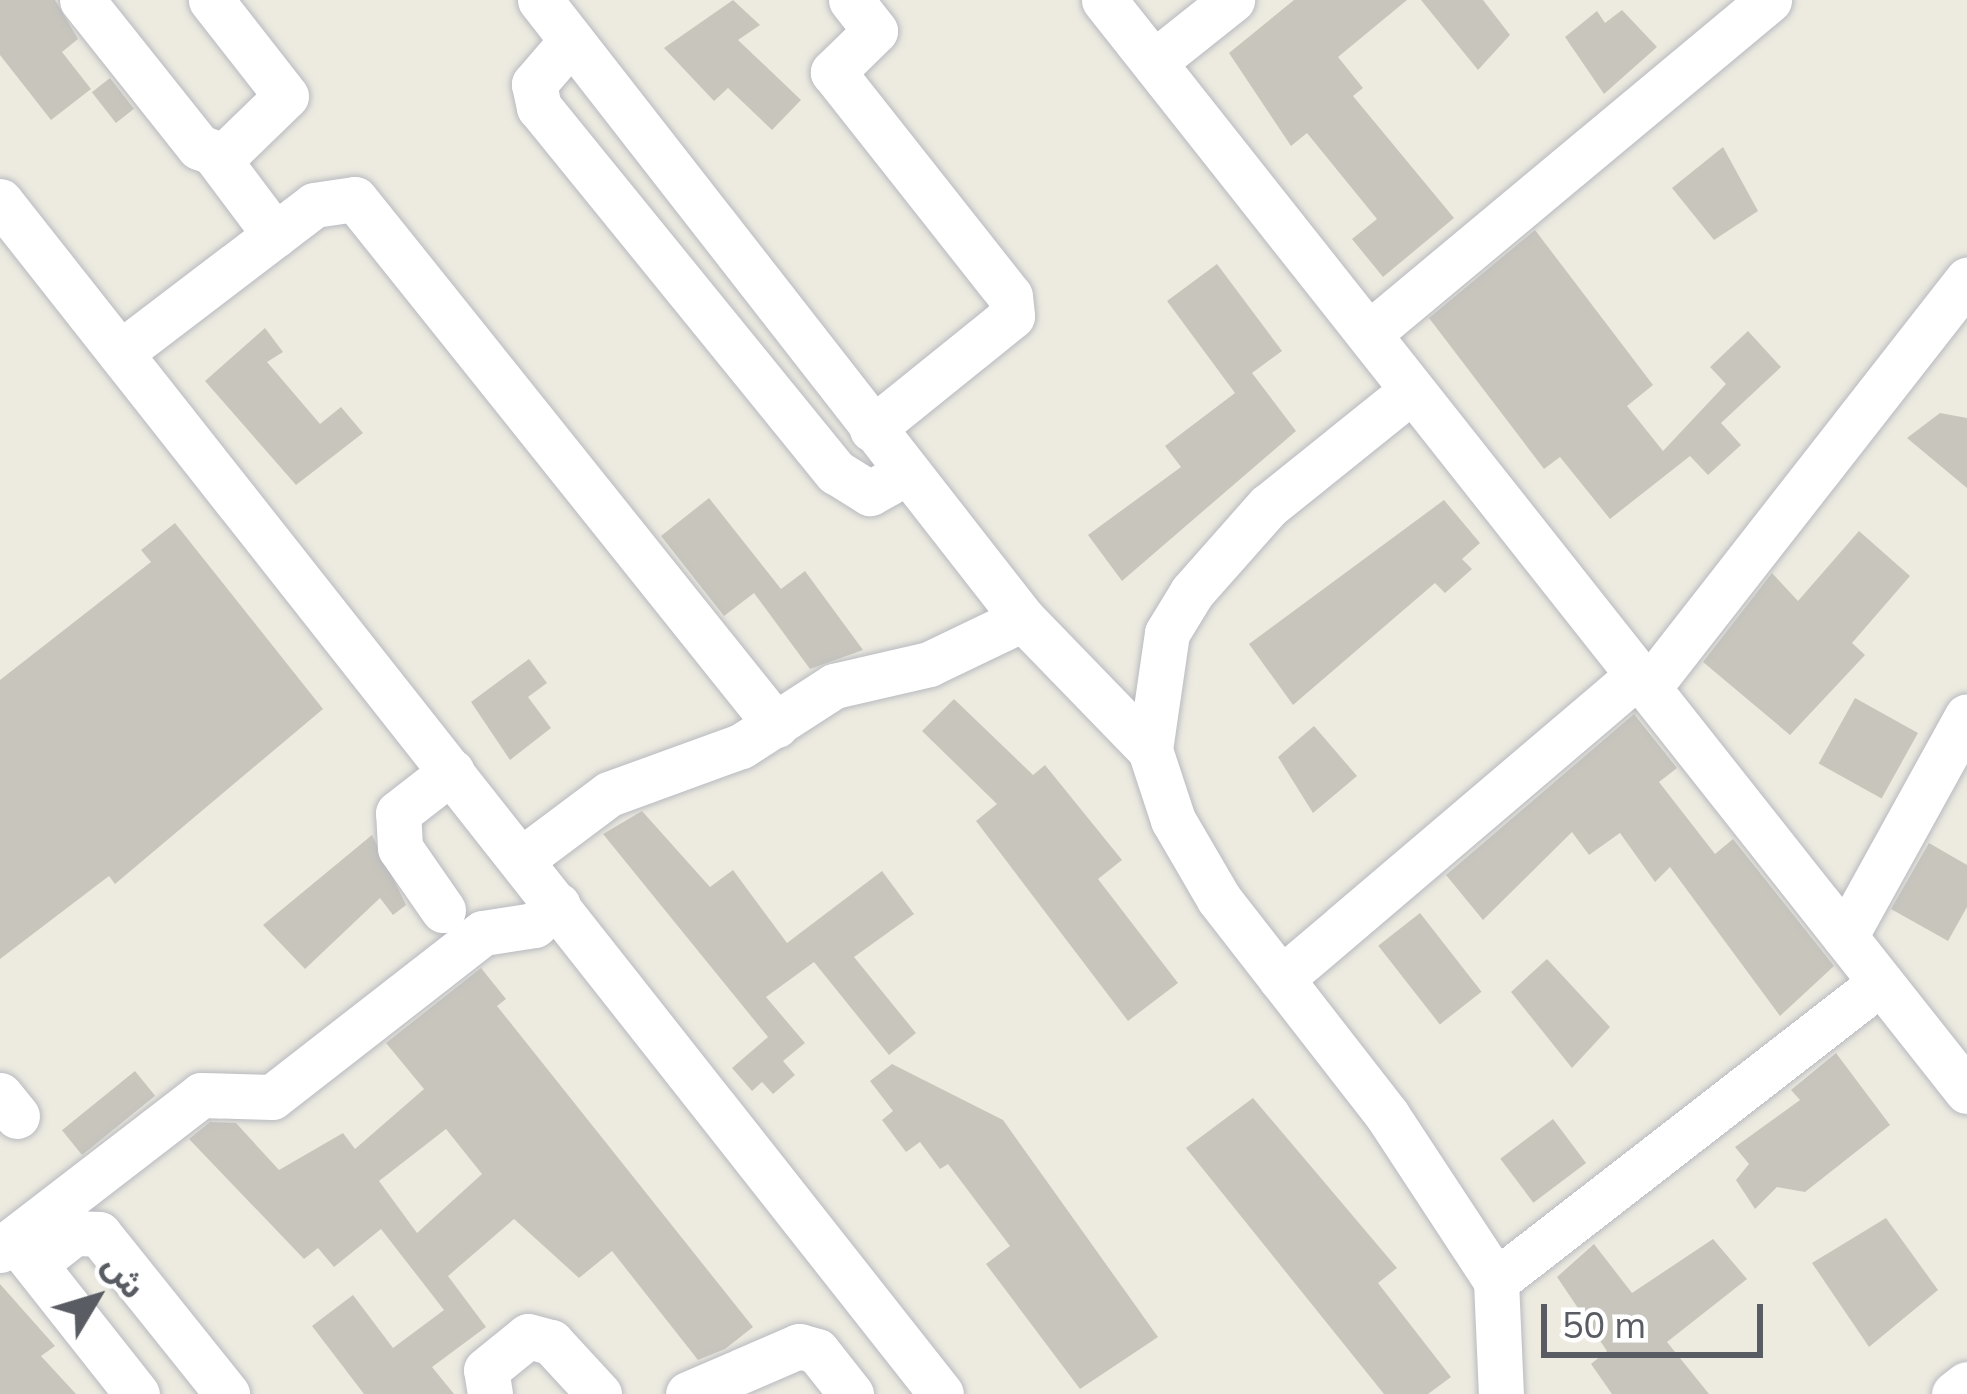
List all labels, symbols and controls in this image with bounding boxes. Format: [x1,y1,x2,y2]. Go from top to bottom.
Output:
north arrow [36,1238,156,1358]
text: ش [95,1245,155,1306]
scale bar [1547,1280,1769,1354]
text: 50 m [1562,1302,1646,1347]

